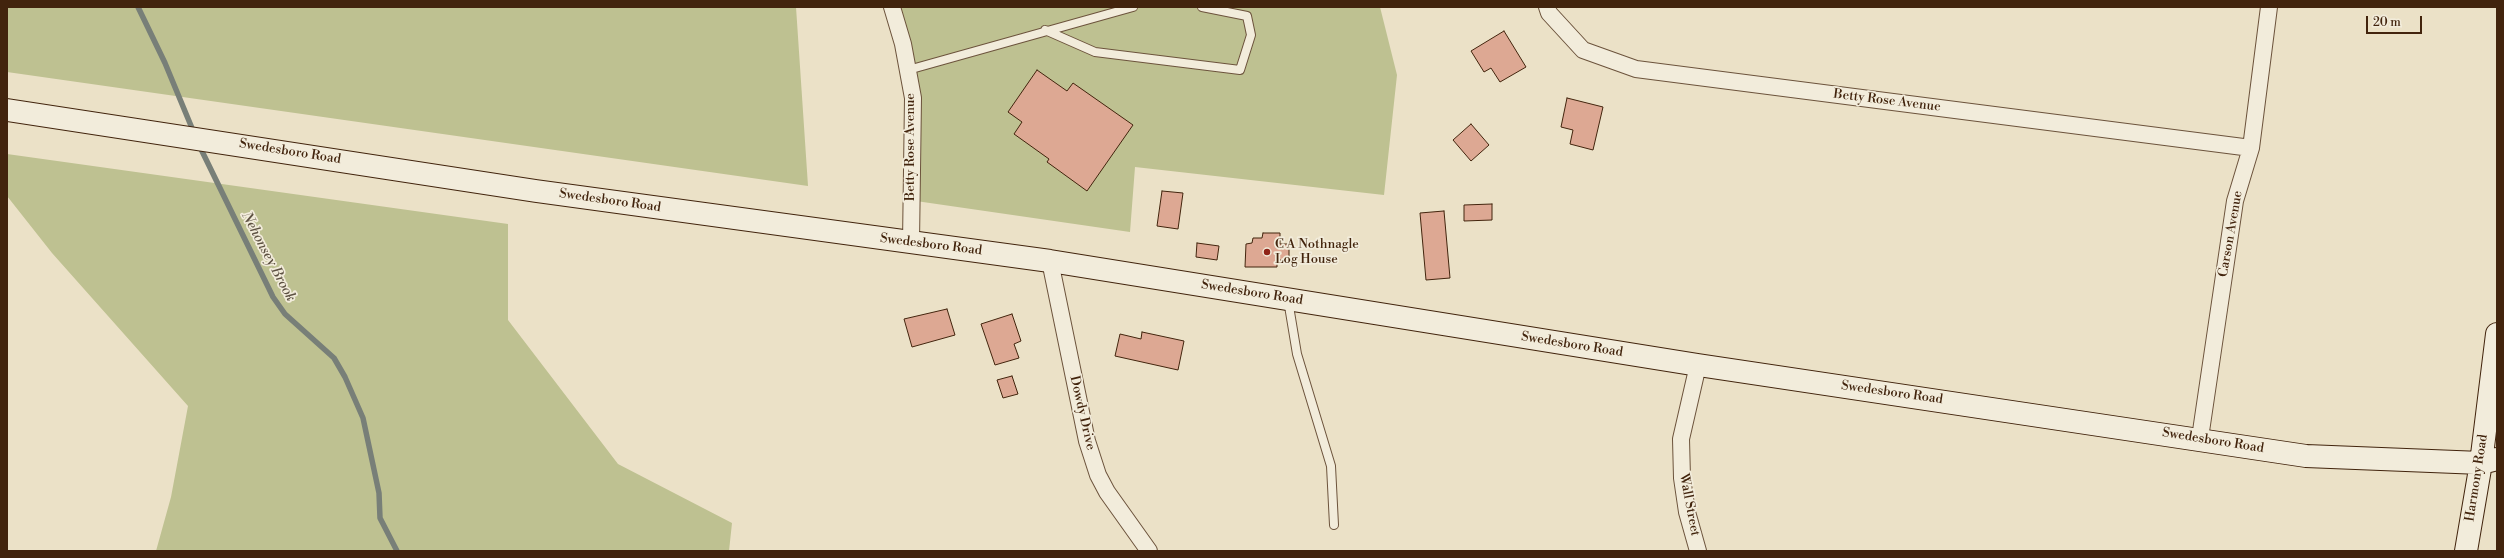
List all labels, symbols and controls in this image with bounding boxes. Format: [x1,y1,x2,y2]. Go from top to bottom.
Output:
scale bar [2368,8,2424,34]
text: 20 m [2373,15,2401,30]
street label: Betty Rose Avenue [1833,87,1941,115]
street label: Betty Rose Avenue [903,93,919,201]
street label: Swedesboro Road [238,136,342,168]
street label: Swedesboro Road [558,186,662,216]
street label: Carson Avenue [2216,190,2246,278]
water label: Nehonsey Brook [237,209,299,305]
street label: Swedesboro Road [879,231,983,259]
place label: C A Nothnagle Log House [1275,237,1359,268]
marker: C A Nothnagle Log House [1262,247,1272,257]
street label: Swedesboro Road [1200,277,1304,309]
street label: Swedesboro Road [1520,329,1624,361]
street label: Dowdy Drive [1066,374,1098,452]
street label: Swedesboro Road [1840,378,1944,408]
street label: Swedesboro Road [2161,425,2265,457]
street label: Harmony Road [2462,433,2492,523]
street label: Wall Street [1675,472,1703,538]

